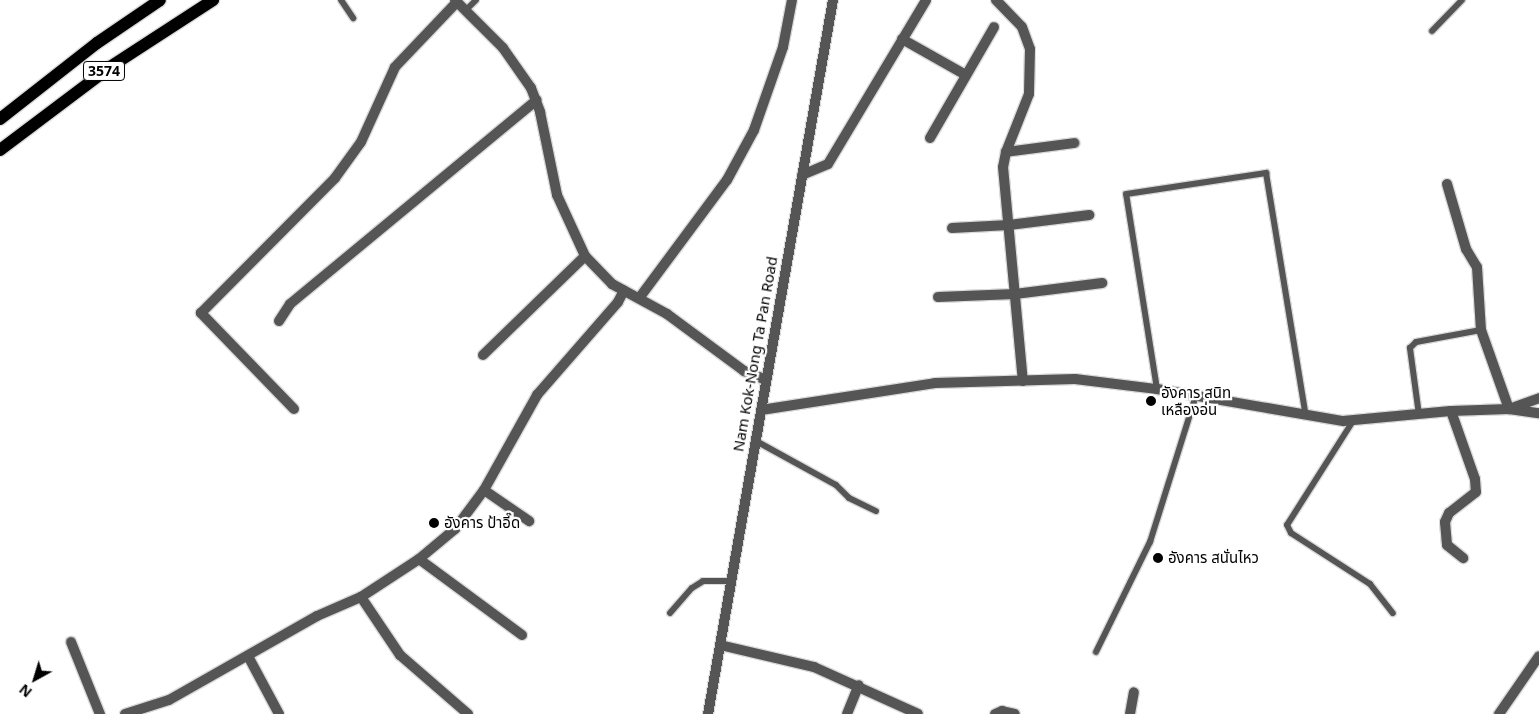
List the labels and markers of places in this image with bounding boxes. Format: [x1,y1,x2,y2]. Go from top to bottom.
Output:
place label: อังคาร สนิท เหลืองอ่น [1161,383,1231,418]
marker: อังคาร สนิท เหลืองอ่น [1145,395,1157,407]
place label: อังคาร ป้าอี๊ด [444,514,520,532]
marker: อังคาร ป้าอี๊ด [428,517,440,529]
place label: อังคาร สนั่นไหว [1168,549,1259,567]
marker: อังคาร สนั่นไหว [1152,552,1164,564]

